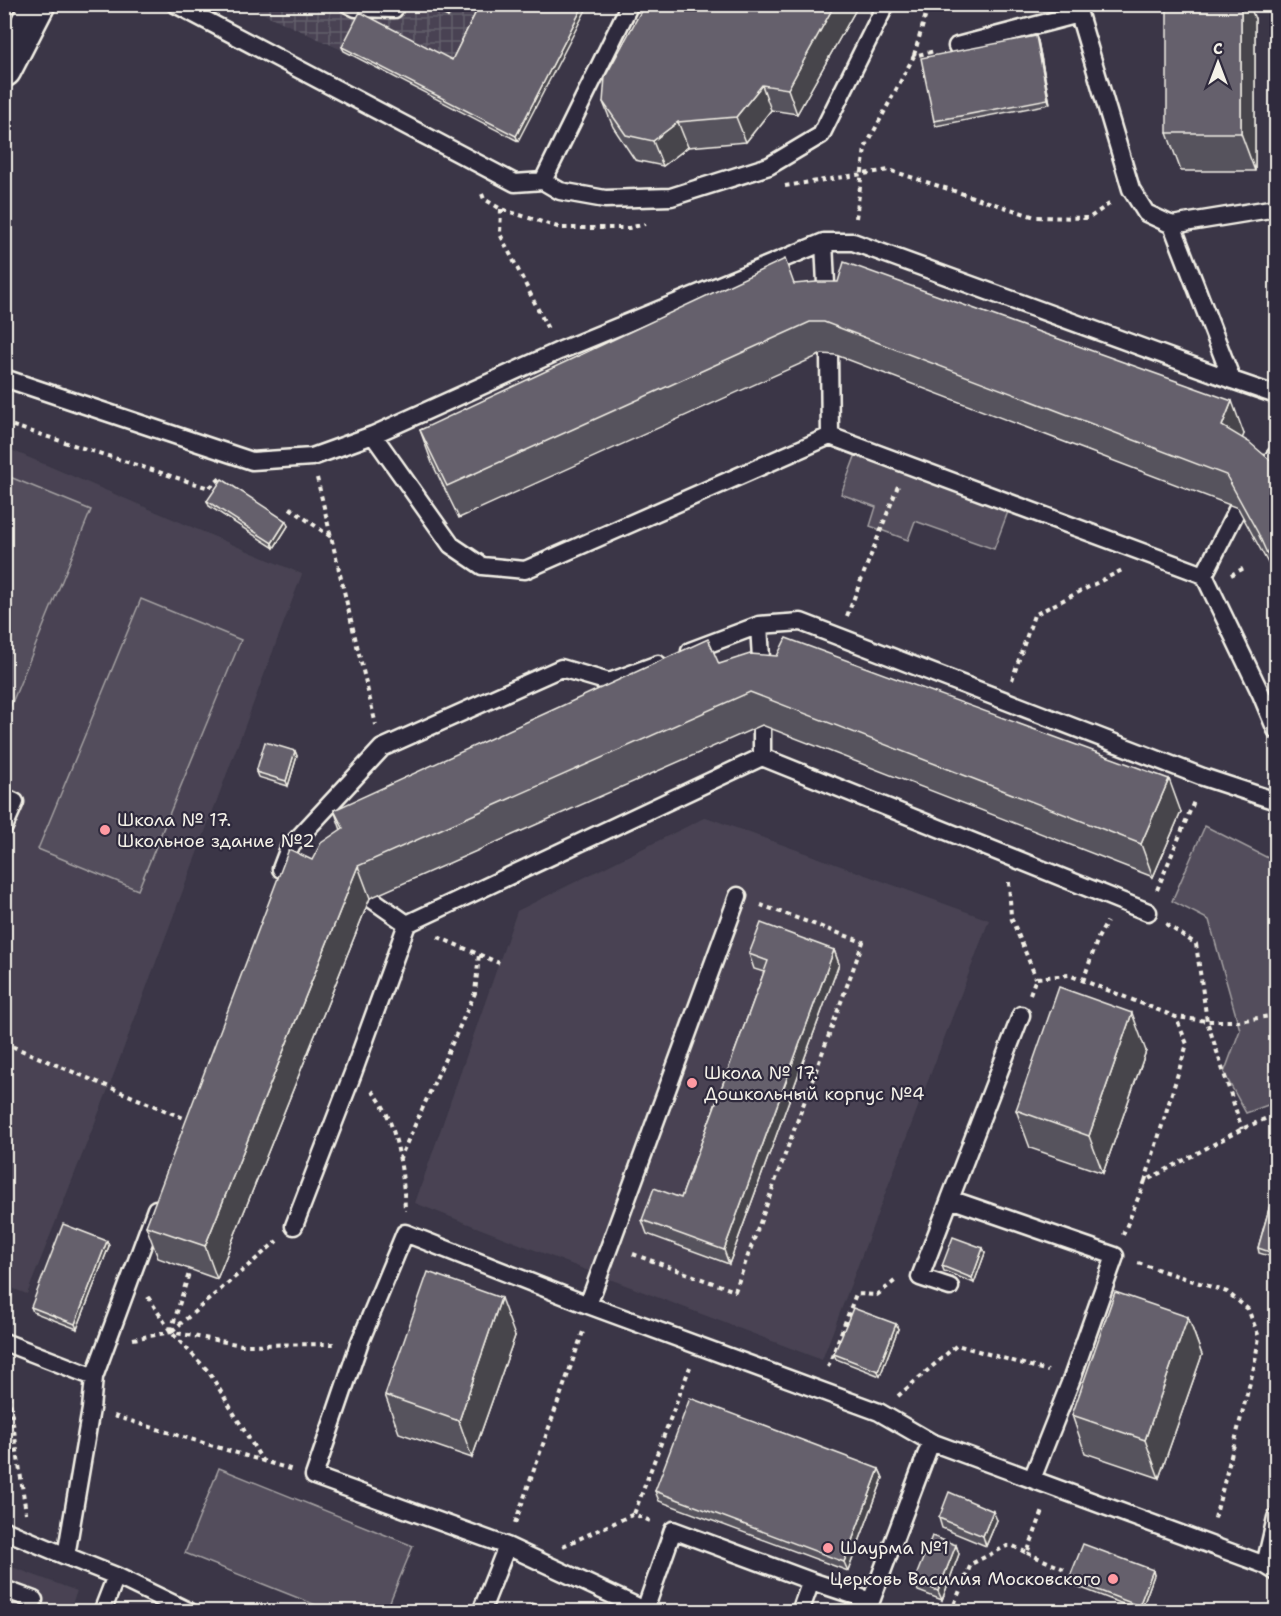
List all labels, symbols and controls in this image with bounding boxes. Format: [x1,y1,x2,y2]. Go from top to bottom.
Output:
north arrow [1188,33,1248,93]
text: С [1213,38,1223,59]
place label: Школа № 17. Школьное здание №2 [117,808,315,853]
marker: Школа № 17. Школьное здание №2 [98,823,112,837]
place label: Школа № 17. Дошкольный корпус №4 [704,1061,925,1106]
marker: Школа № 17. Дошкольный корпус №4 [685,1076,699,1090]
place label: Шаурма №1 [840,1536,949,1560]
marker: Шаурма №1 [821,1541,835,1555]
place label: Церковь Василия Московского [830,1567,1101,1591]
marker: Церковь Василия Московского [1106,1572,1120,1586]

